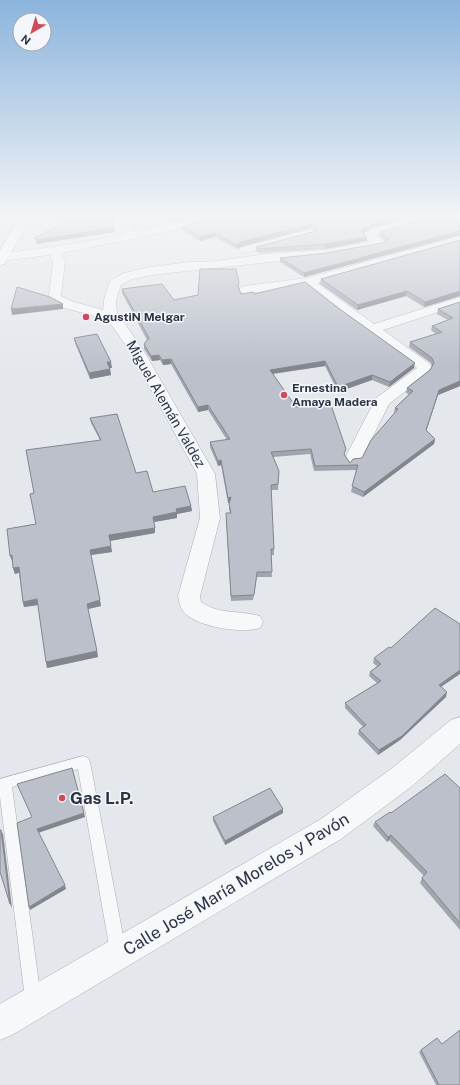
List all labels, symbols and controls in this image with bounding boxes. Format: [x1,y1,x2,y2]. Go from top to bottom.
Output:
north arrow [12,12,52,52]
text: N [19,33,33,47]
place label: AgustiN Melgar [94,310,185,324]
marker: AgustiN Melgar [81,312,91,322]
street label: Miguel Alemán Valdez [123,338,209,471]
place label: Ernestina Amaya Madera [292,381,378,409]
marker: Ernestina Amaya Madera [279,390,289,400]
place label: Gas L.P. [70,788,134,808]
marker: Gas L.P. [57,793,67,803]
street label: Calle José María Morelos y Pavón [120,809,352,959]

